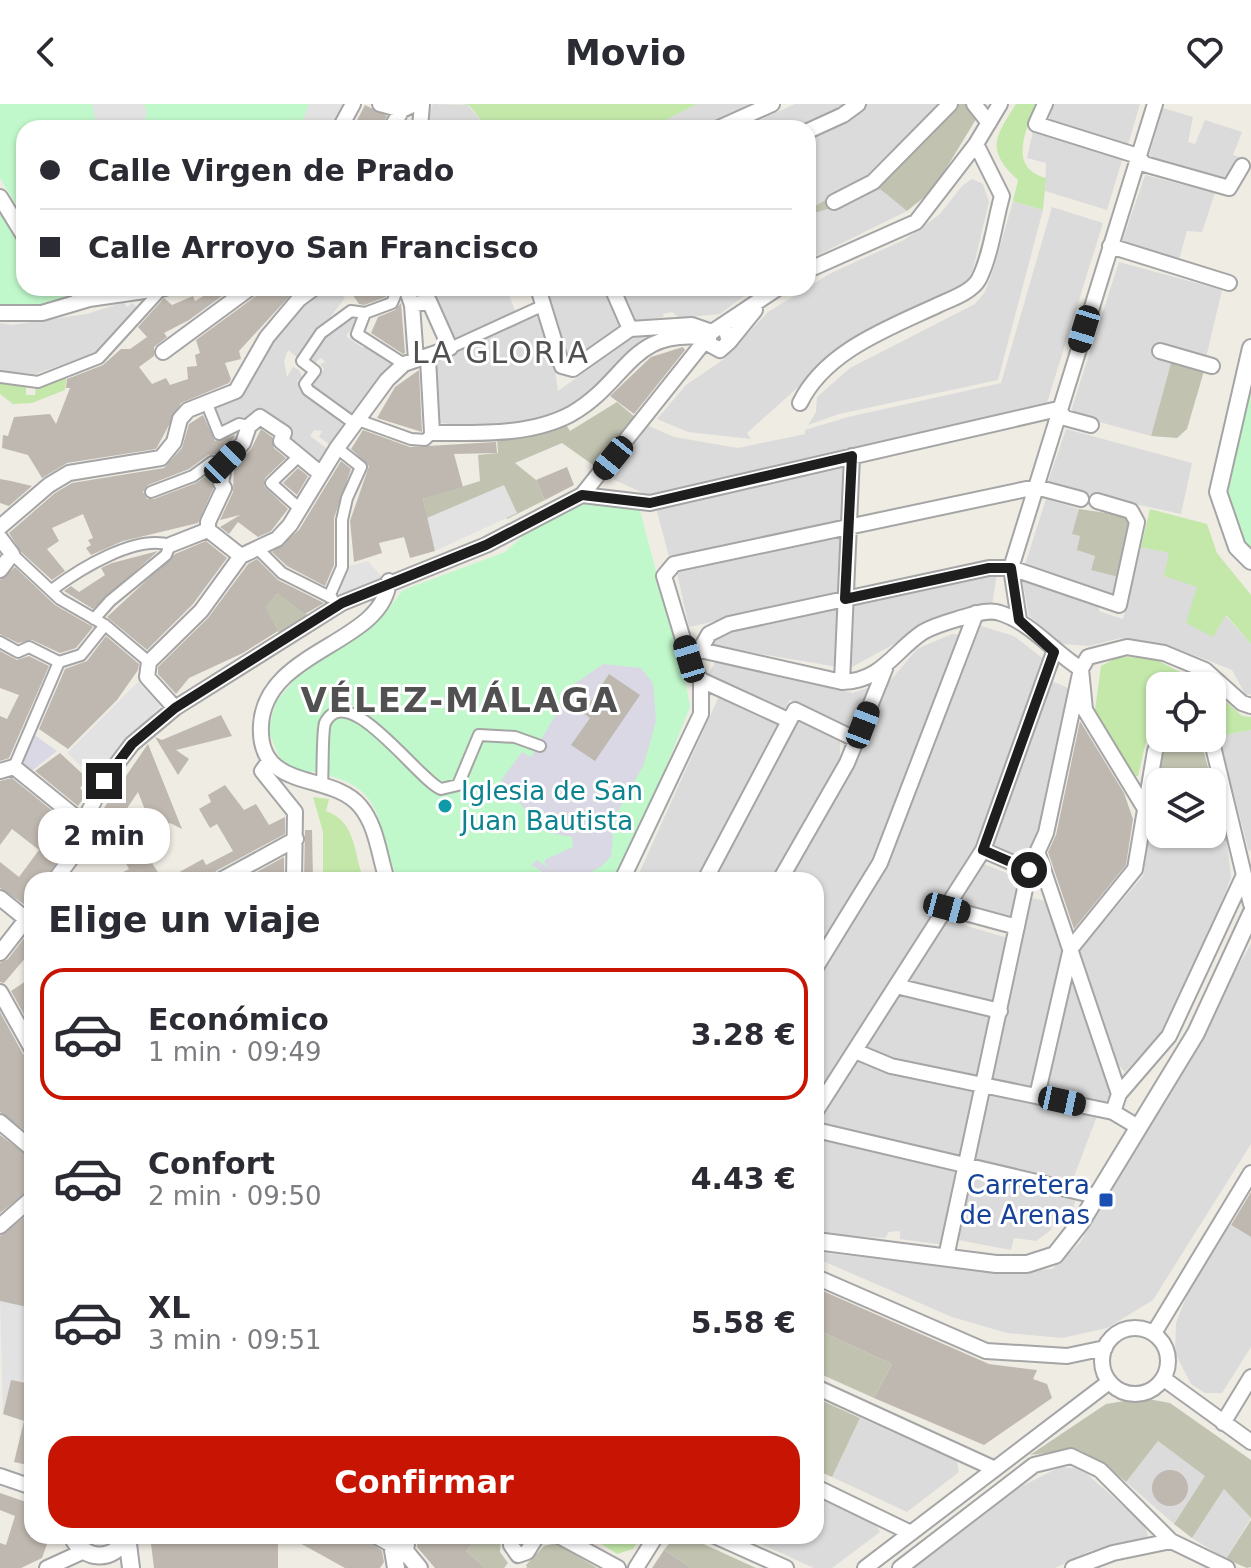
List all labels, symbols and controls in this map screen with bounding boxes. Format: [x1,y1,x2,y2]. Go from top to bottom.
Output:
icon: back [24,30,68,74]
icon: heart [1183,30,1227,74]
text: Movio [565,32,686,73]
text: Calle Virgen de Prado [88,153,454,188]
text: Calle Arroyo San Francisco [88,230,539,265]
car [1066,303,1102,355]
district label: LA GLORIA [412,335,590,370]
car [589,432,637,484]
car [200,436,250,488]
car [671,633,707,685]
map controls [1146,672,1226,848]
button: locate [1146,672,1226,752]
district label: VÉLEZ-MÁLAGA [301,680,619,720]
car [843,698,883,752]
route end [86,763,122,799]
button: layers [1146,768,1226,848]
place label: Iglesia de San Juan Bautista [459,776,643,836]
marker: Iglesia de San Juan Bautista [436,797,454,815]
callout: 2 min [38,809,170,865]
text: 2 min [63,821,145,851]
route start [1011,852,1047,888]
car [921,890,973,926]
text: Elige un viaje [48,899,321,940]
icon: car [52,998,124,1070]
text: Económico [148,1002,329,1037]
text: 3.28 € [691,1017,796,1052]
text: 1 min · 09:49 [148,1037,322,1067]
car [1036,1084,1088,1118]
icon: car [52,1142,124,1214]
text: Confort [148,1146,275,1181]
text: 4.43 € [691,1161,796,1196]
place label: Carretera de Arenas [959,1170,1090,1230]
text: 2 min · 09:50 [148,1181,322,1211]
marker: Carretera de Arenas [1097,1191,1115,1209]
icon: car [52,1286,124,1358]
text: XL [148,1290,190,1325]
text: 5.58 € [691,1305,796,1340]
text: 3 min · 09:51 [148,1325,322,1355]
button: Confirmar [48,1436,800,1528]

